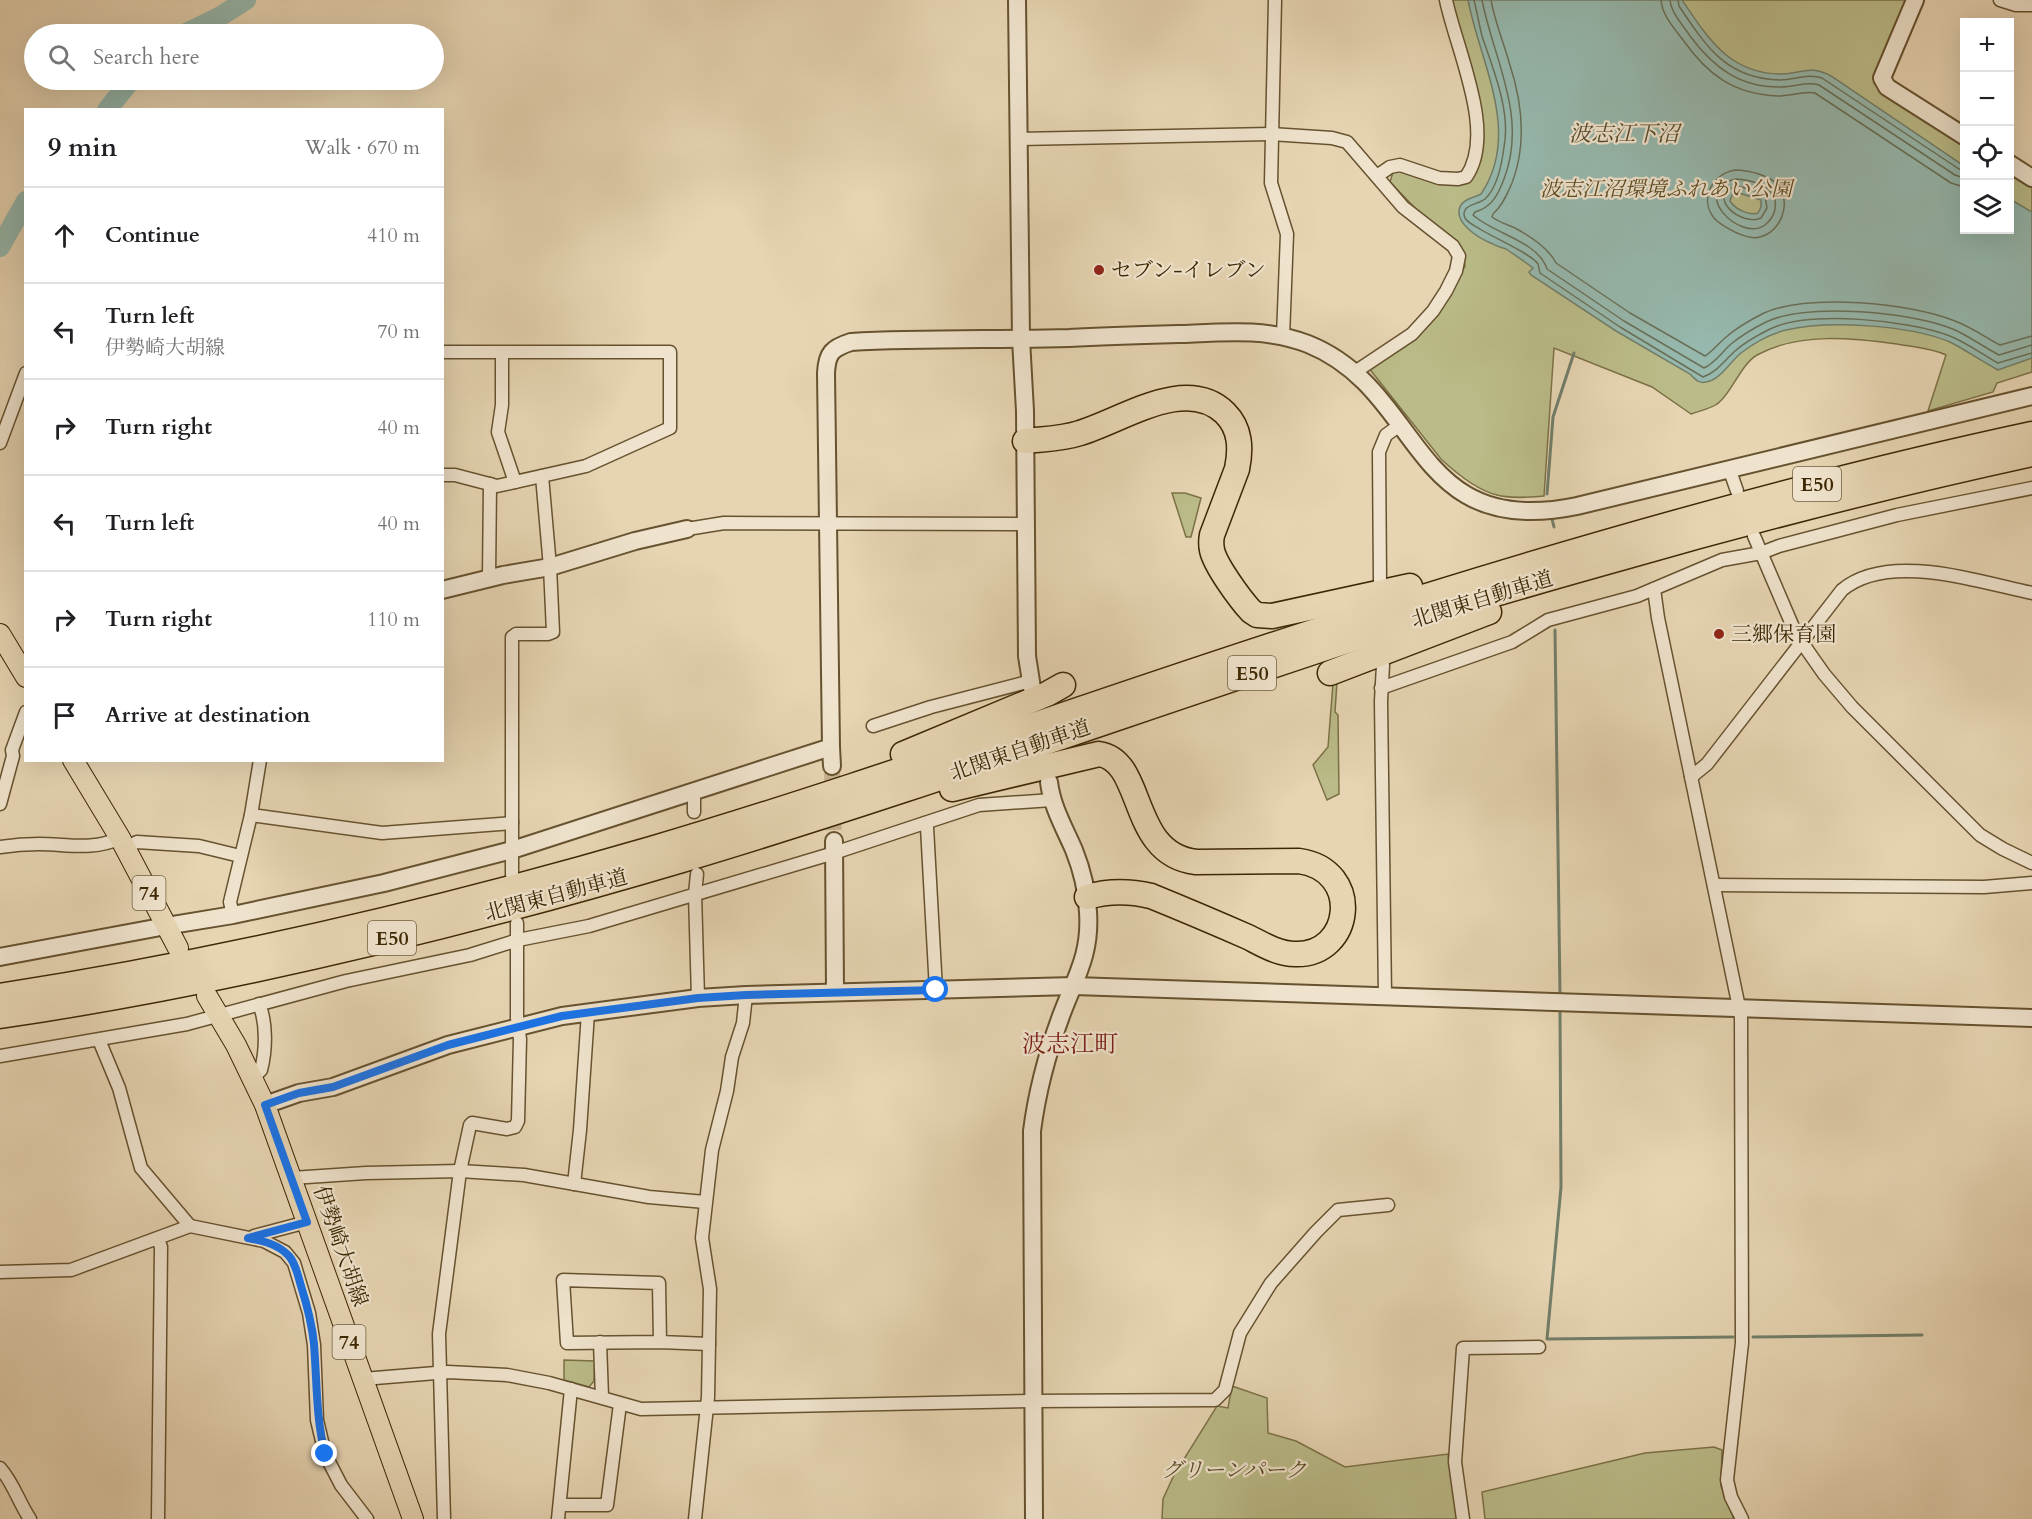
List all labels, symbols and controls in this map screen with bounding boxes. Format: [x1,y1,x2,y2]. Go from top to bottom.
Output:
map controls [1960,18,2014,234]
button: + [1960,18,2014,72]
search box [24,24,444,90]
icon: search [45,41,78,74]
text: Search here [93,42,200,72]
button: − [1960,72,2014,126]
water label: 波志江下沼 [1569,119,1683,149]
button: locate [1960,126,2014,180]
text: 9 min [48,130,117,165]
text: Walk · 670 m [305,134,420,161]
park label: 波志江沼環境ふれあい公園 [1540,175,1795,204]
button: layers [1960,180,2014,234]
icon: ahead [48,219,81,252]
text: Continue [105,220,200,250]
text: 410 m [367,222,420,249]
place label: セブン-イレブン [1111,256,1266,285]
marker: セブン-イレブン [1092,263,1106,277]
text: Turn left [105,301,194,331]
icon: left [48,315,81,348]
text: 70 m [377,318,420,345]
text: 伊勢崎大胡線 [105,334,225,361]
icon: right [48,411,81,444]
text: Turn right [105,412,212,442]
text: 40 m [377,414,420,441]
road number: E50 [1793,467,1841,501]
icon: left [48,507,81,540]
text: Turn left [105,508,194,538]
text: 40 m [377,510,420,537]
street label: 北関東自動車道 [1408,564,1557,635]
icon: right [48,603,81,636]
text: Turn right [105,604,212,634]
text: 110 m [367,606,420,633]
place label: 三郷保育園 [1731,620,1836,649]
marker: 三郷保育園 [1712,627,1726,641]
road number: E50 [1228,656,1276,690]
icon: arrive [48,699,81,732]
text: Arrive at destination [105,700,310,730]
street label: 北関東自動車道 [946,713,1094,788]
street label: 北関東自動車道 [481,862,631,929]
road number: 74 [132,876,166,910]
road number: E50 [368,921,416,955]
route start [922,976,948,1002]
district label: 波志江町 [1022,1028,1118,1061]
street label: 伊勢崎大胡線 [306,1182,375,1310]
road number: 74 [332,1325,366,1359]
route end [311,1440,337,1466]
park label: グリーンパーク [1161,1456,1307,1485]

